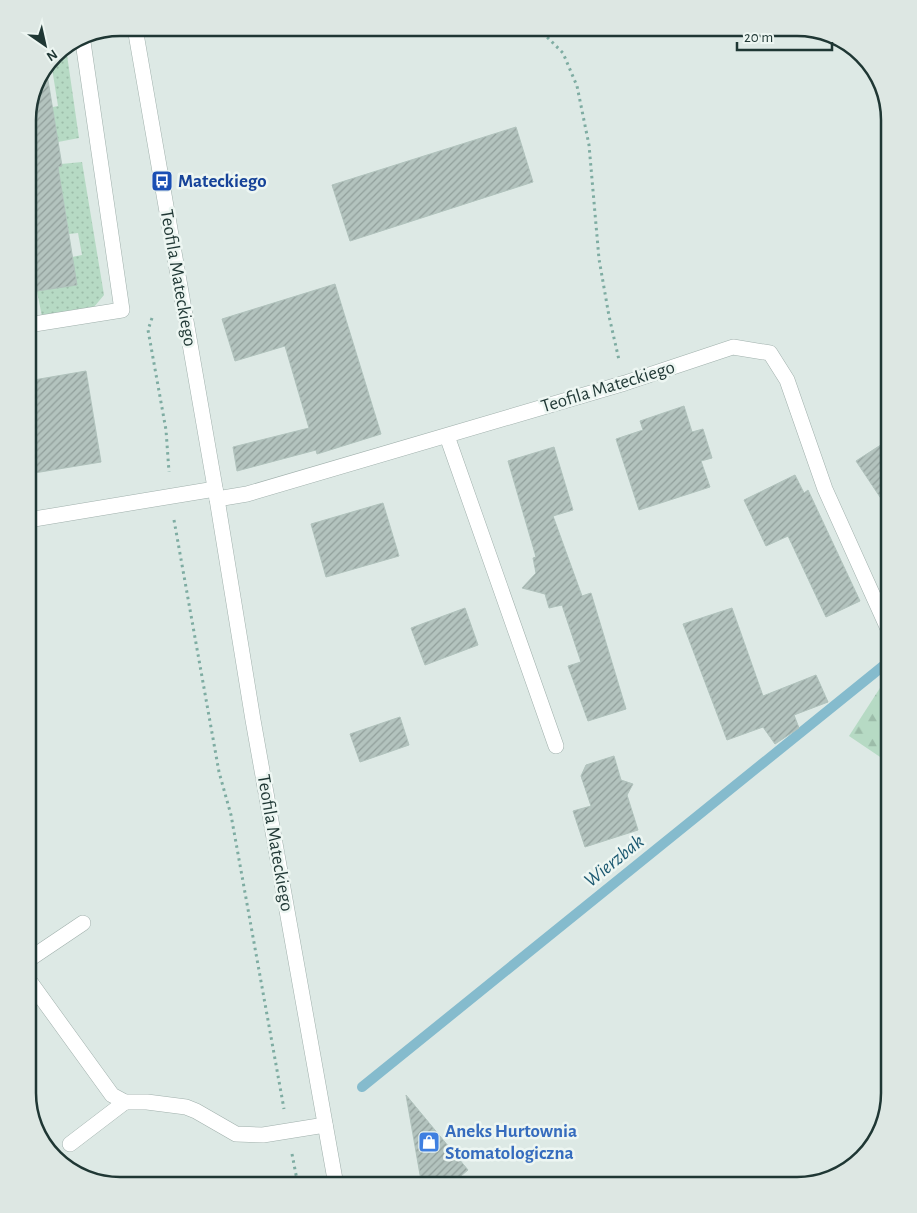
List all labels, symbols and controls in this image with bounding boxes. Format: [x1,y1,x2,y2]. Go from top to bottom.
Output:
north arrow [20,20,70,70]
scale bar [737,20,832,52]
text: 20 m [744,30,773,45]
text: N [44,46,60,63]
bus stop icon: Mateckiego [150,169,174,193]
place label: Mateckiego [178,172,267,191]
street label: Teofila Mateckiego [157,208,199,348]
street label: Teofila Mateckiego [539,358,677,416]
street label: Teofila Mateckiego [254,773,296,913]
water label: Wierzbak [580,831,648,891]
place label: Aneks Hurtownia Stomatologiczna [445,1122,577,1163]
shop icon: Aneks Hurtownia Stomatologiczna [417,1130,441,1154]

